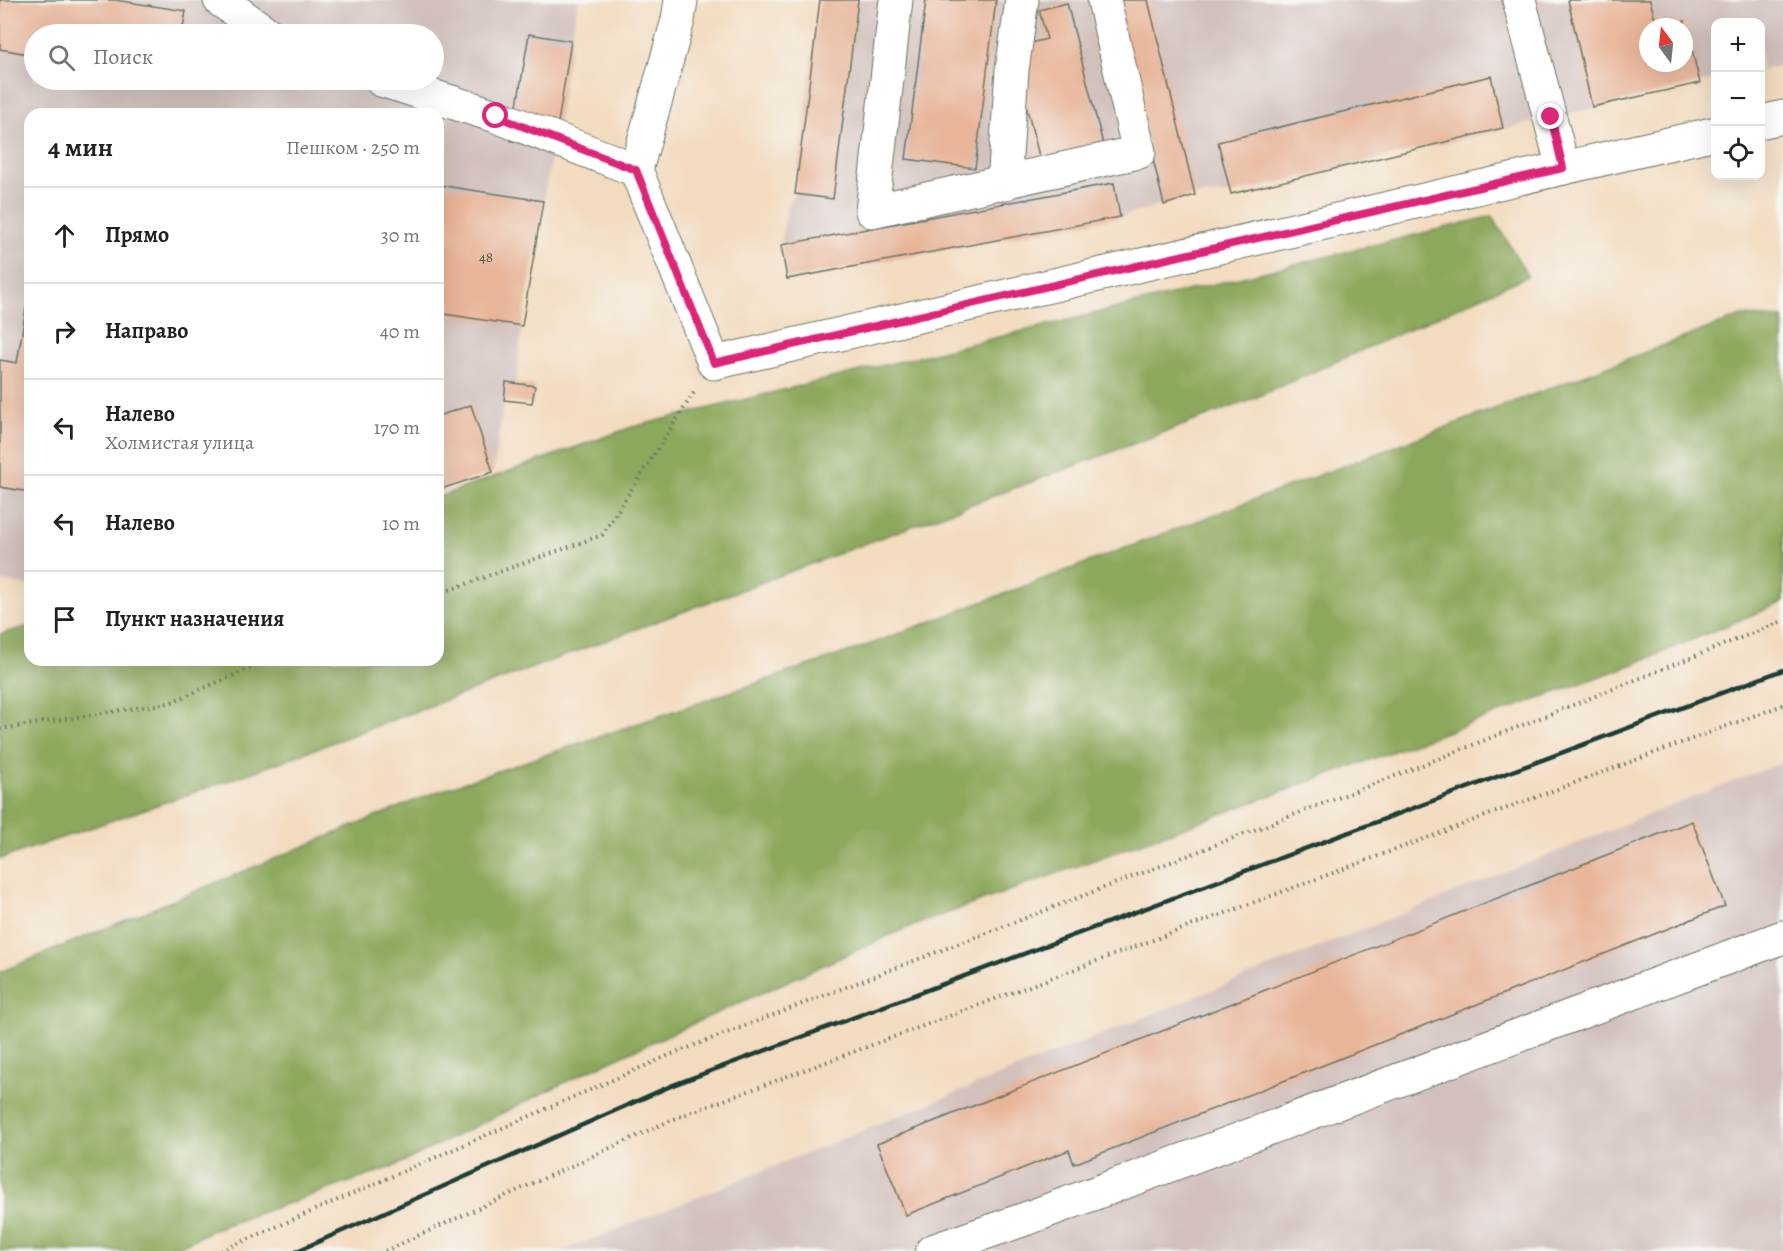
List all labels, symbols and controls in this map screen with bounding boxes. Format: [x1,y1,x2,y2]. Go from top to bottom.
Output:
north arrow [1639,18,1693,72]
map controls [1711,18,1765,180]
button: + [1711,18,1765,72]
search box [24,24,444,90]
icon: search [45,41,78,74]
text: Поиск [93,42,153,72]
button: − [1711,72,1765,126]
route start [482,102,508,128]
route end [1537,103,1563,129]
button: locate [1711,126,1765,180]
text: 4 мин [48,130,113,165]
text: Пешком · 250 m [286,134,420,161]
icon: ahead [48,219,81,252]
text: Прямо [105,220,169,250]
text: 30 m [380,222,420,249]
house number: 48 [479,247,493,267]
icon: right [48,315,81,348]
text: Направо [105,316,188,346]
text: 40 m [380,318,420,345]
text: Налево [105,399,175,429]
icon: left [48,411,81,444]
text: 170 m [374,414,420,441]
text: Холмистая улица [105,429,254,456]
icon: left [48,507,81,540]
text: Налево [105,508,175,538]
text: 10 m [382,510,420,537]
icon: arrive [48,603,81,636]
text: Пункт назначения [105,604,284,634]

